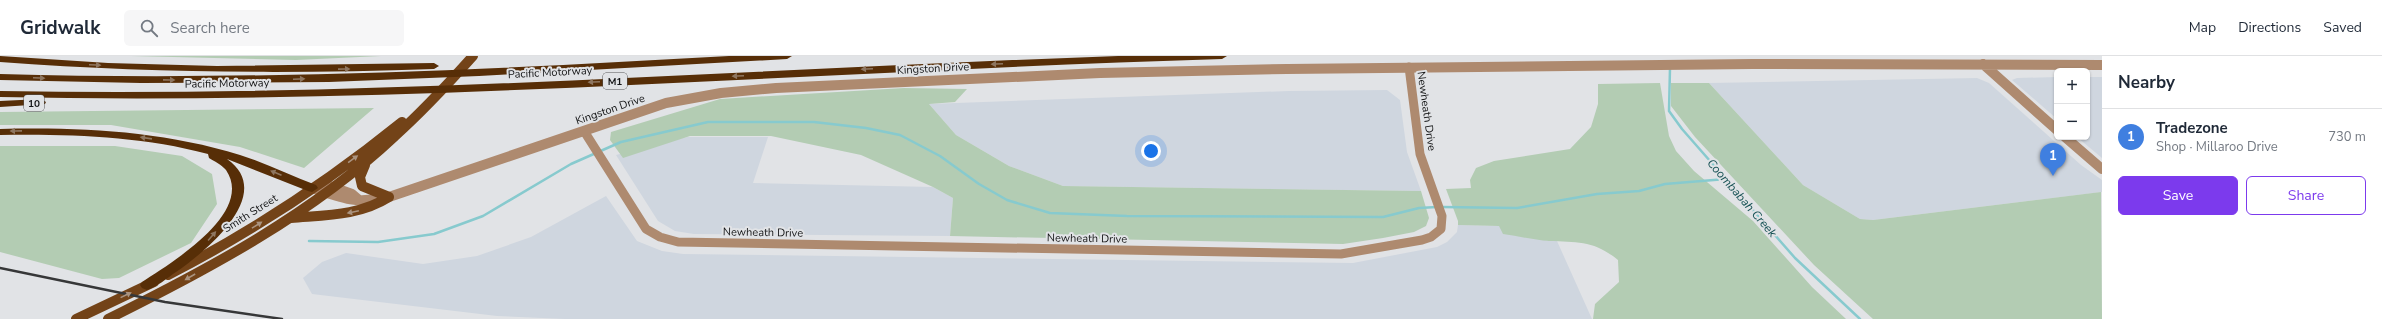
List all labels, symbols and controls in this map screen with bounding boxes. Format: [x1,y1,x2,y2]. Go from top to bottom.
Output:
search box [124,10,404,46]
text: Gridwalk [20,15,100,41]
icon: search [138,17,160,39]
text: Search here [170,18,250,38]
text: Map [2189,18,2216,37]
text: Directions [2238,18,2301,37]
text: Saved [2323,18,2362,37]
street label: Kingston Drive [896,59,970,78]
one-way arrow [991,60,1003,67]
one-way arrow [89,62,101,69]
street label: Pacific Motorway [507,63,593,82]
one-way arrow [338,66,351,72]
one-way arrow [861,66,873,73]
map controls [2054,68,2090,140]
button: + [2054,68,2090,104]
street label: Newheath Drive [1414,70,1440,152]
text: Nearby [2118,71,2175,94]
one-way arrow [732,72,744,79]
road number: M1 [603,73,627,89]
one-way arrow [33,75,46,81]
street label: Pacific Motorway [185,75,270,92]
one-way arrow [293,76,306,82]
one-way arrow [163,77,176,83]
one-way arrow [588,79,600,86]
street label: Kingston Drive [573,91,647,128]
road number: 10 [24,95,44,111]
button: − [2054,104,2090,140]
text: Tradezone [2156,118,2228,138]
one-way arrow [9,128,22,134]
text: 1 [2127,128,2135,146]
text: 730 m [2328,128,2366,146]
one-way arrow [140,135,152,141]
text: Shop · Millaroo Drive [2156,138,2278,156]
your location [1141,141,1161,161]
pin: 1 [2040,143,2066,176]
one-way arrow [347,155,358,164]
water label: Coombabah Creek [1704,155,1781,241]
one-way arrow [271,170,282,176]
button: Save [2118,176,2238,215]
button: Share [2246,176,2366,215]
street label: Smith Street [220,191,281,236]
one-way arrow [347,209,359,215]
one-way arrow [251,221,263,228]
street label: Newheath Drive [723,224,803,241]
street label: Newheath Drive [1047,230,1127,247]
one-way arrow [207,231,216,242]
one-way arrow [184,273,196,280]
one-way arrow [120,292,132,299]

